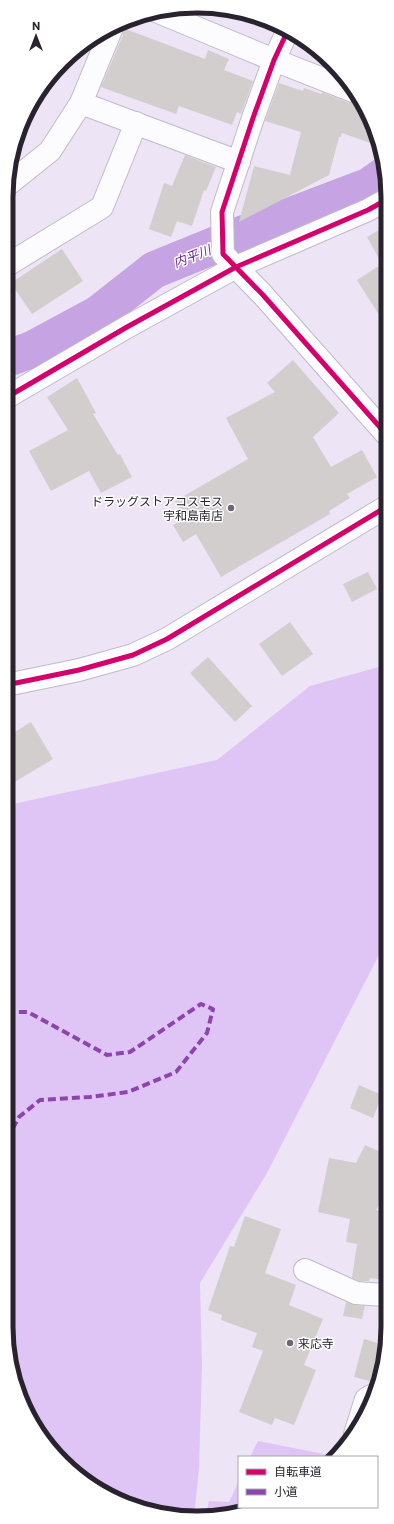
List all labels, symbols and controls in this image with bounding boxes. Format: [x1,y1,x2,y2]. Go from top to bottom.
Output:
north arrow [16,16,56,56]
text: N [32,19,40,32]
water label: 内平川 [171,241,215,270]
place label: ドラッグストアコスモス 宇和島南店 [91,494,223,522]
marker: ドラッグストアコスモス 宇和島南店 [226,503,236,513]
place label: 来応寺 [298,1336,334,1350]
marker: 来応寺 [285,1338,295,1348]
legend [238,1456,378,1508]
text: 自転車道 [274,1464,322,1478]
text: 小道 [274,1484,298,1498]

